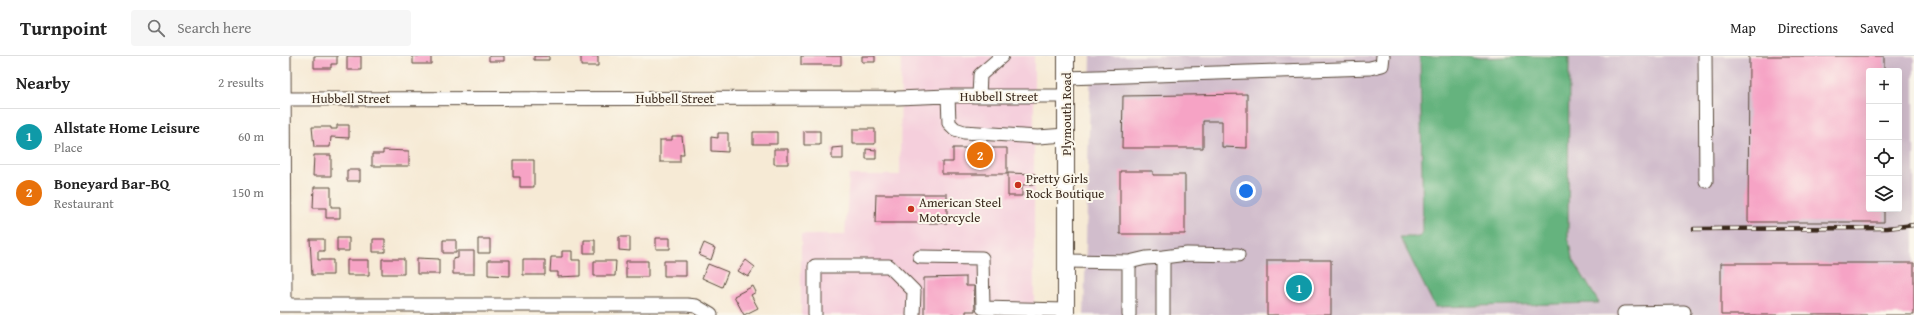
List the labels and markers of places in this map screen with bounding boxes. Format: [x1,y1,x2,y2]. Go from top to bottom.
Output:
pin: 2 [967,140,993,170]
place label: Pretty Girls Rock Boutique [1026,169,1104,203]
marker: Pretty Girls Rock Boutique [1013,180,1023,190]
place label: American Steel Motorcycle [919,193,1002,227]
marker: American Steel Motorcycle [906,204,916,214]
pin: 1 [1286,273,1312,303]

